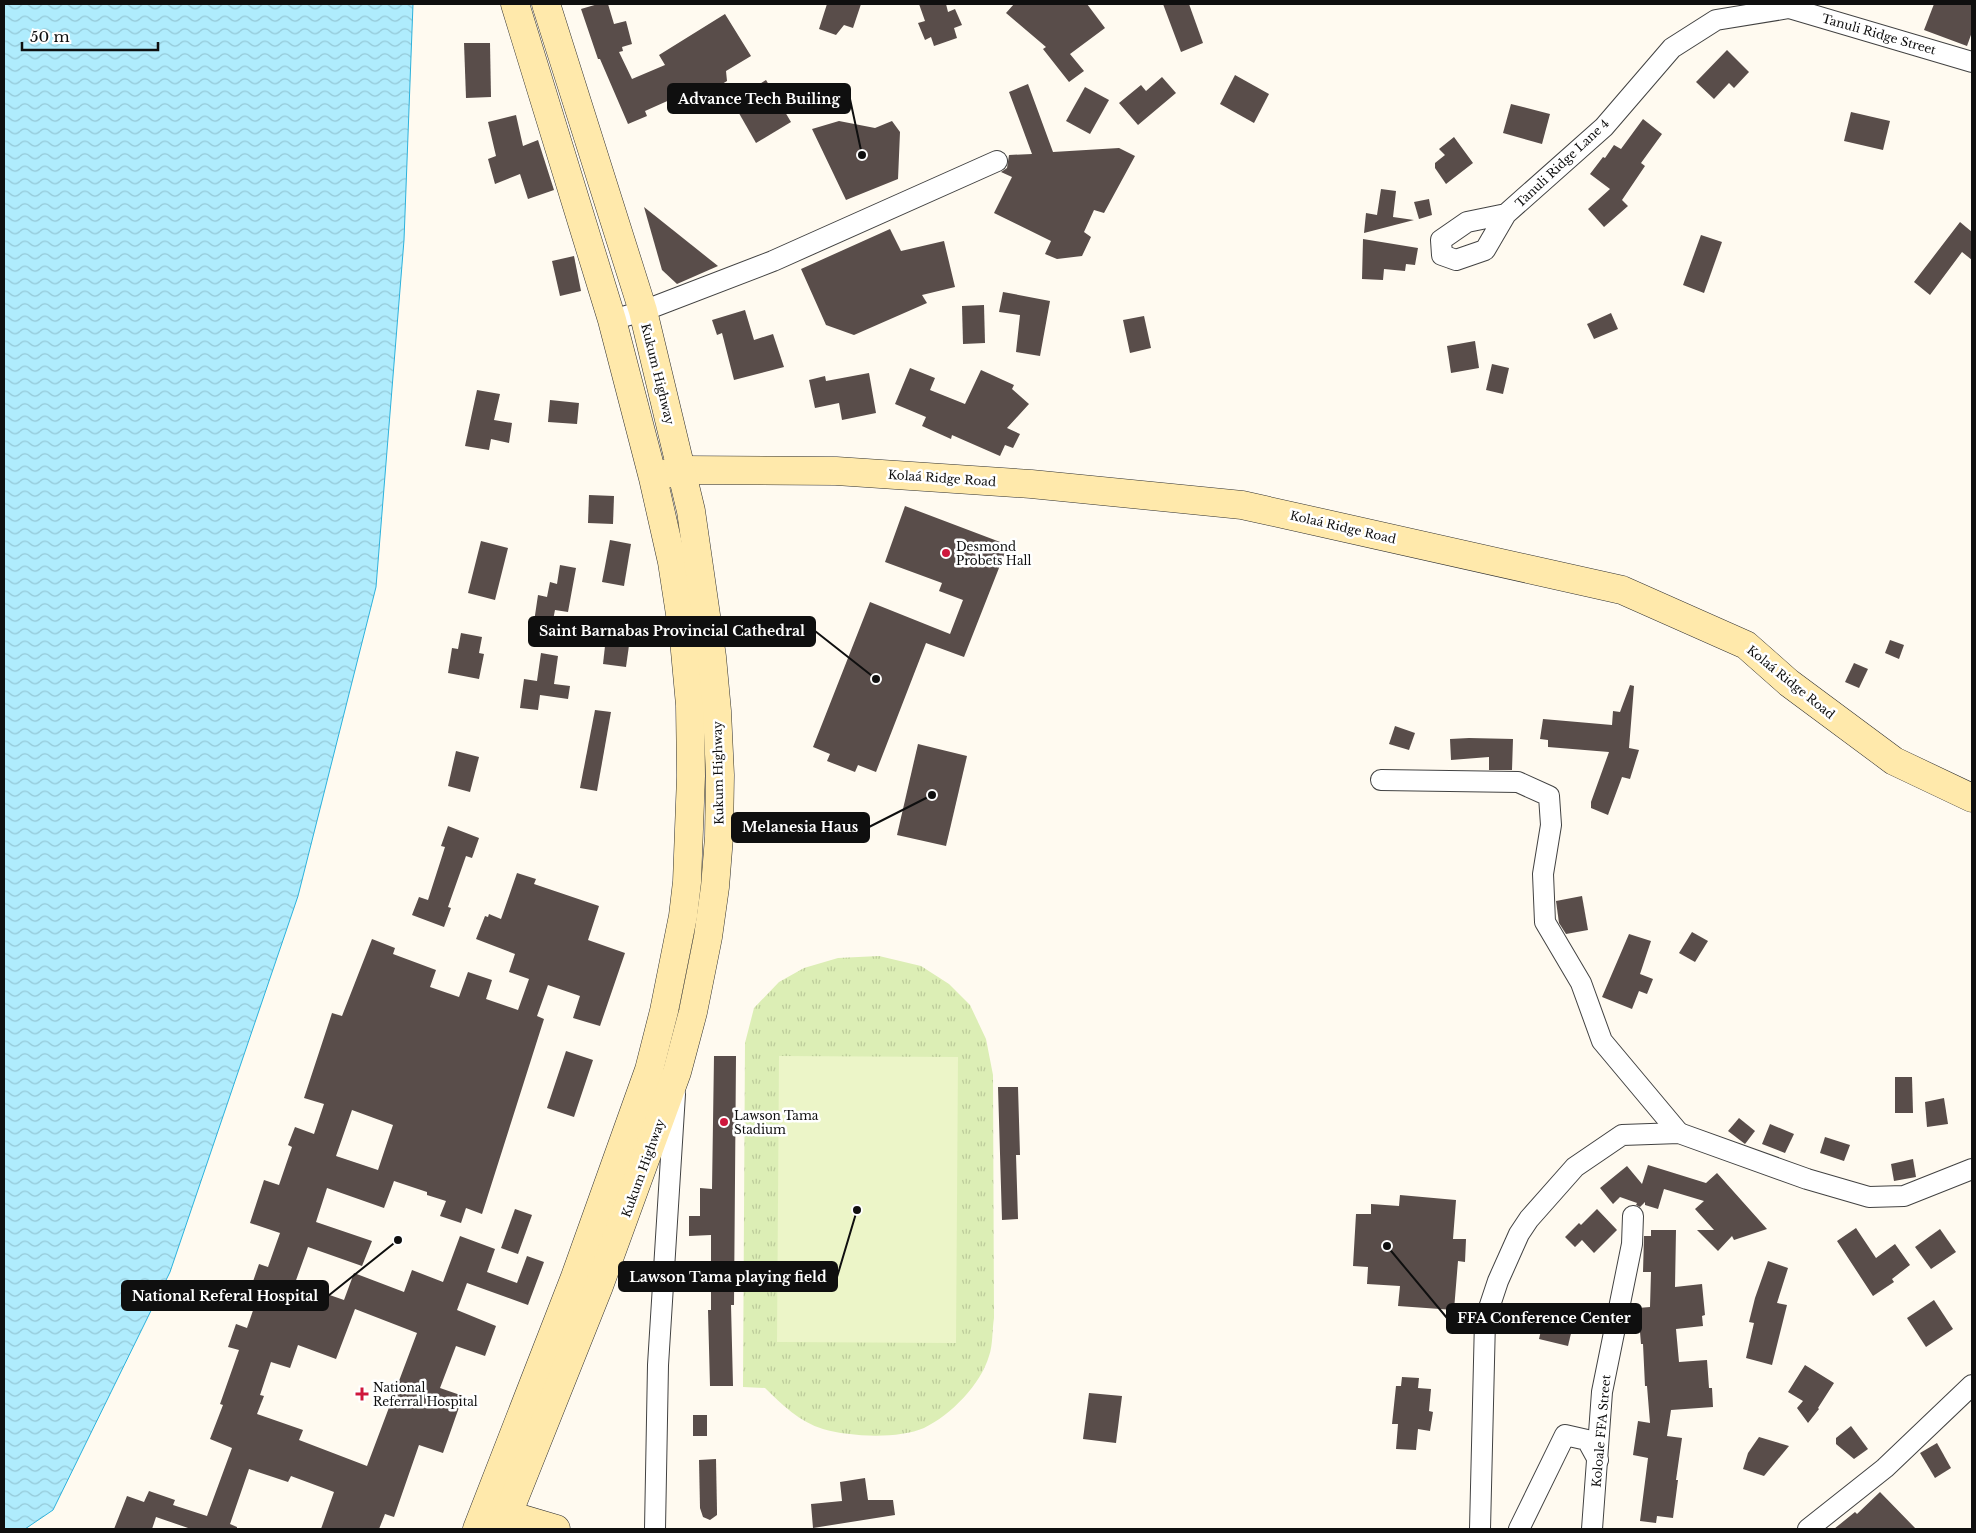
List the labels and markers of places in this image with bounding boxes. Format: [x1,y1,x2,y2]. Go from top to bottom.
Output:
callout: Advance Tech Builing [668,84,850,113]
place label: Desmond Probets Hall [956,539,1031,568]
marker: Desmond Probets Hall [940,547,952,559]
callout: Saint Barnabas Provincial Cathedral [529,617,815,646]
callout: Melanesia Haus [732,813,869,842]
place label: Lawson Tama Stadium [734,1108,819,1137]
marker: Lawson Tama Stadium [718,1116,730,1128]
callout: Lawson Tama playing field [619,1262,837,1291]
callout: National Referal Hospital [122,1281,328,1310]
callout: FFA Conference Center [1447,1304,1641,1333]
place label: National Referral Hospital [373,1380,478,1409]
marker: National Referral Hospital [355,1387,369,1401]

